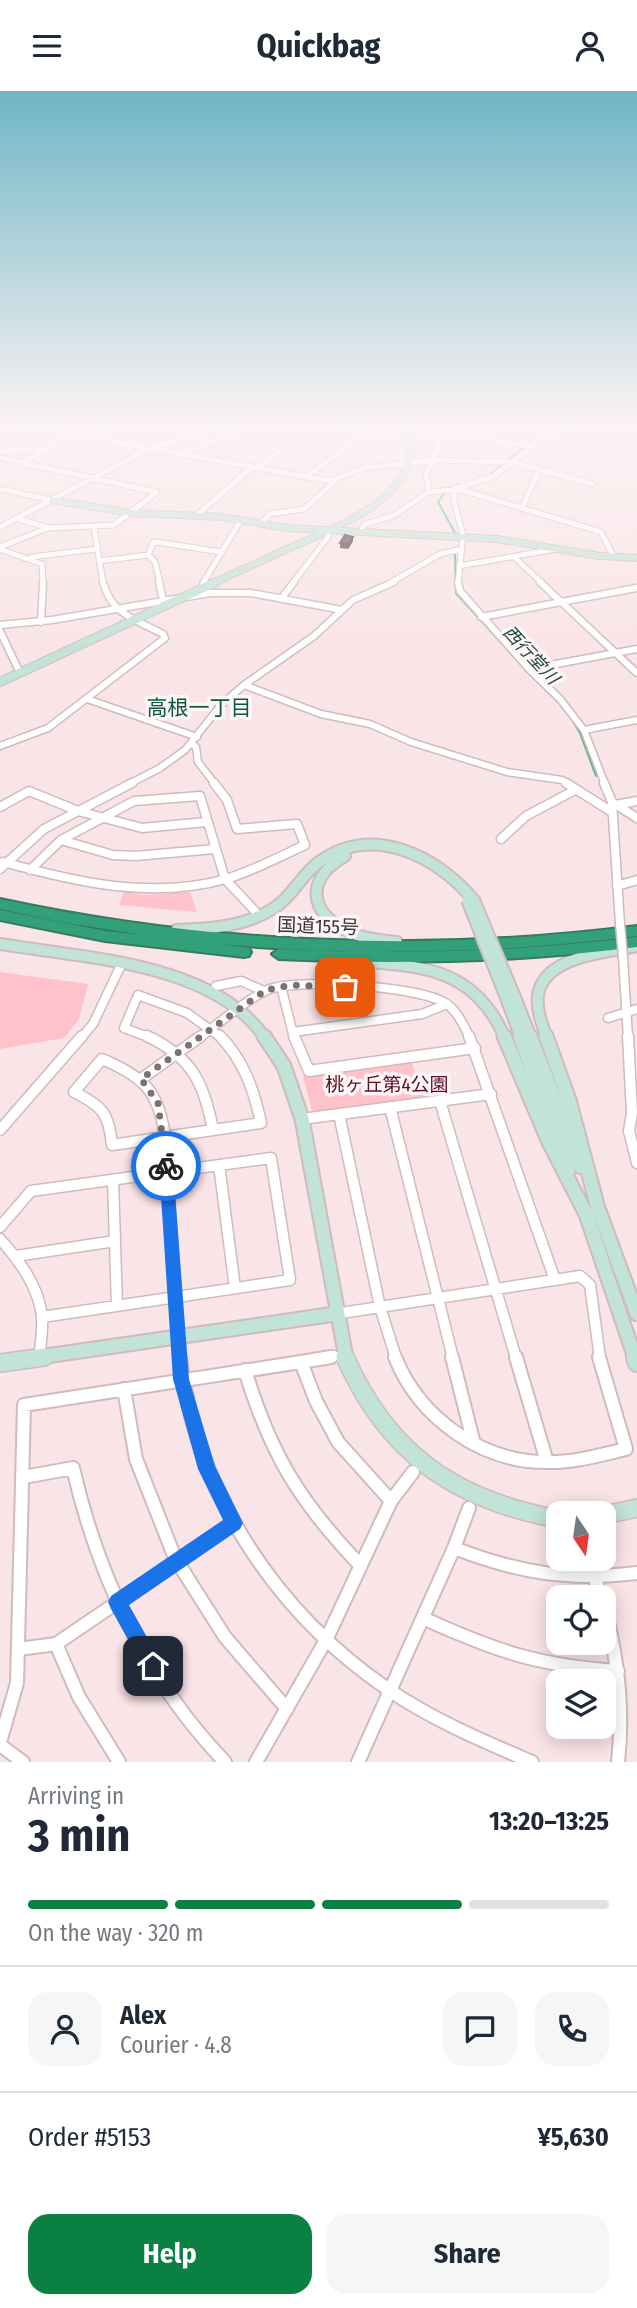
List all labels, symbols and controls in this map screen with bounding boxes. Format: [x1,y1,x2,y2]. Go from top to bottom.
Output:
icon: menu [28,27,66,65]
text: Quickbag [257,27,380,65]
icon: person [571,27,609,65]
water label: 西行堂川 [498,621,565,690]
district label: 高根一丁目 [147,695,252,721]
street label: 国道155号 [277,913,359,939]
pin [315,957,375,1017]
icon: bag [326,968,364,1006]
park label: 桃ヶ丘第4公園 [325,1073,449,1096]
courier [131,1131,201,1201]
icon: bike [147,1147,185,1185]
north arrow [546,1501,616,1571]
map controls [546,1501,616,1739]
button: locate [546,1585,616,1655]
pin [123,1636,183,1696]
icon: home [134,1647,172,1685]
button: layers [546,1669,616,1739]
text: Arriving in [28,1782,124,1810]
text: 13:20–13:25 [489,1806,609,1837]
text: 3 min [28,1808,130,1863]
text: On the way · 320 m [28,1919,203,1947]
button: person [28,1992,102,2066]
button: chat [443,1992,517,2066]
button: phone [535,1992,609,2066]
text: Alex [120,2000,166,2031]
text: Courier · 4.8 [120,2031,232,2059]
text: Order #5153 [28,2122,151,2153]
text: ¥5,630 [538,2122,609,2153]
button: Help [28,2214,312,2294]
button: Share [326,2214,609,2294]

